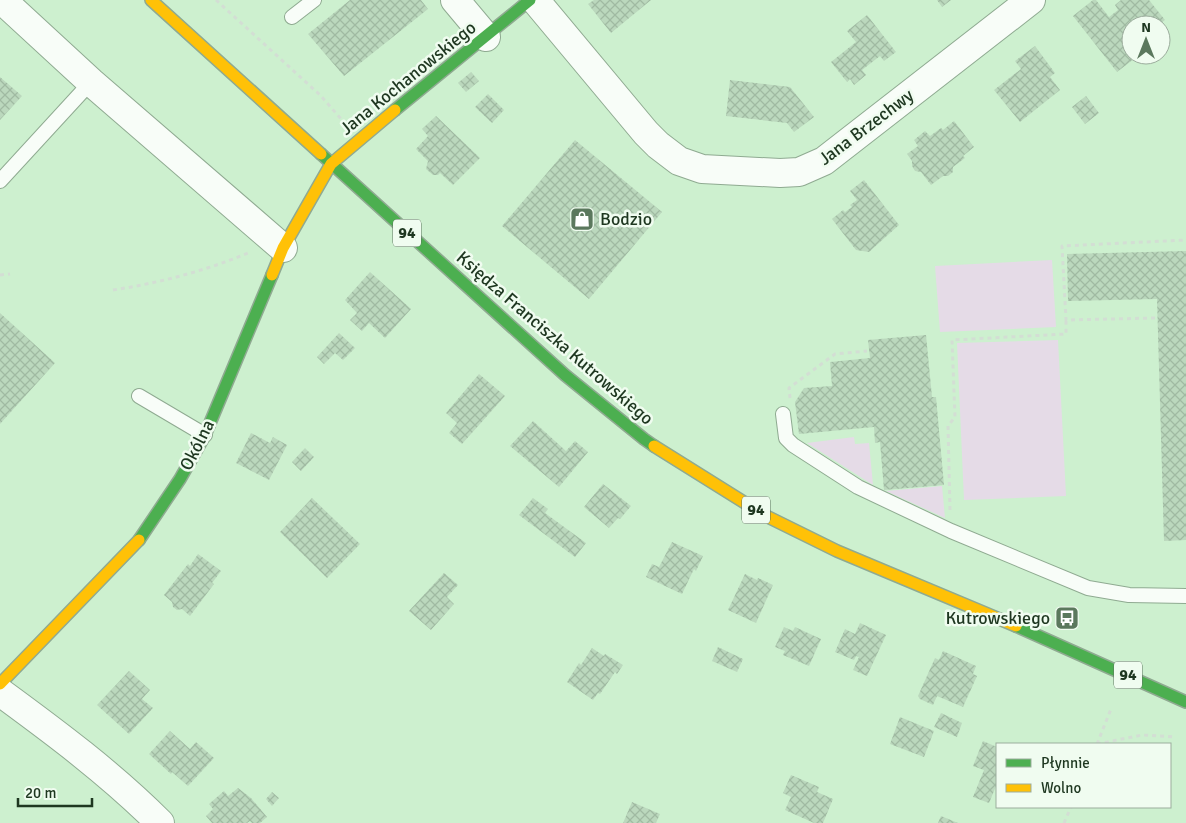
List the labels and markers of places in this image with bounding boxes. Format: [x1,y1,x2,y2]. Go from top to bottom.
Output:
shop icon: Bodzio [569,206,595,232]
place label: Bodzio [600,208,652,230]
bus stop icon: Kutrowskiego [1054,605,1080,631]
place label: Kutrowskiego [945,607,1050,629]

